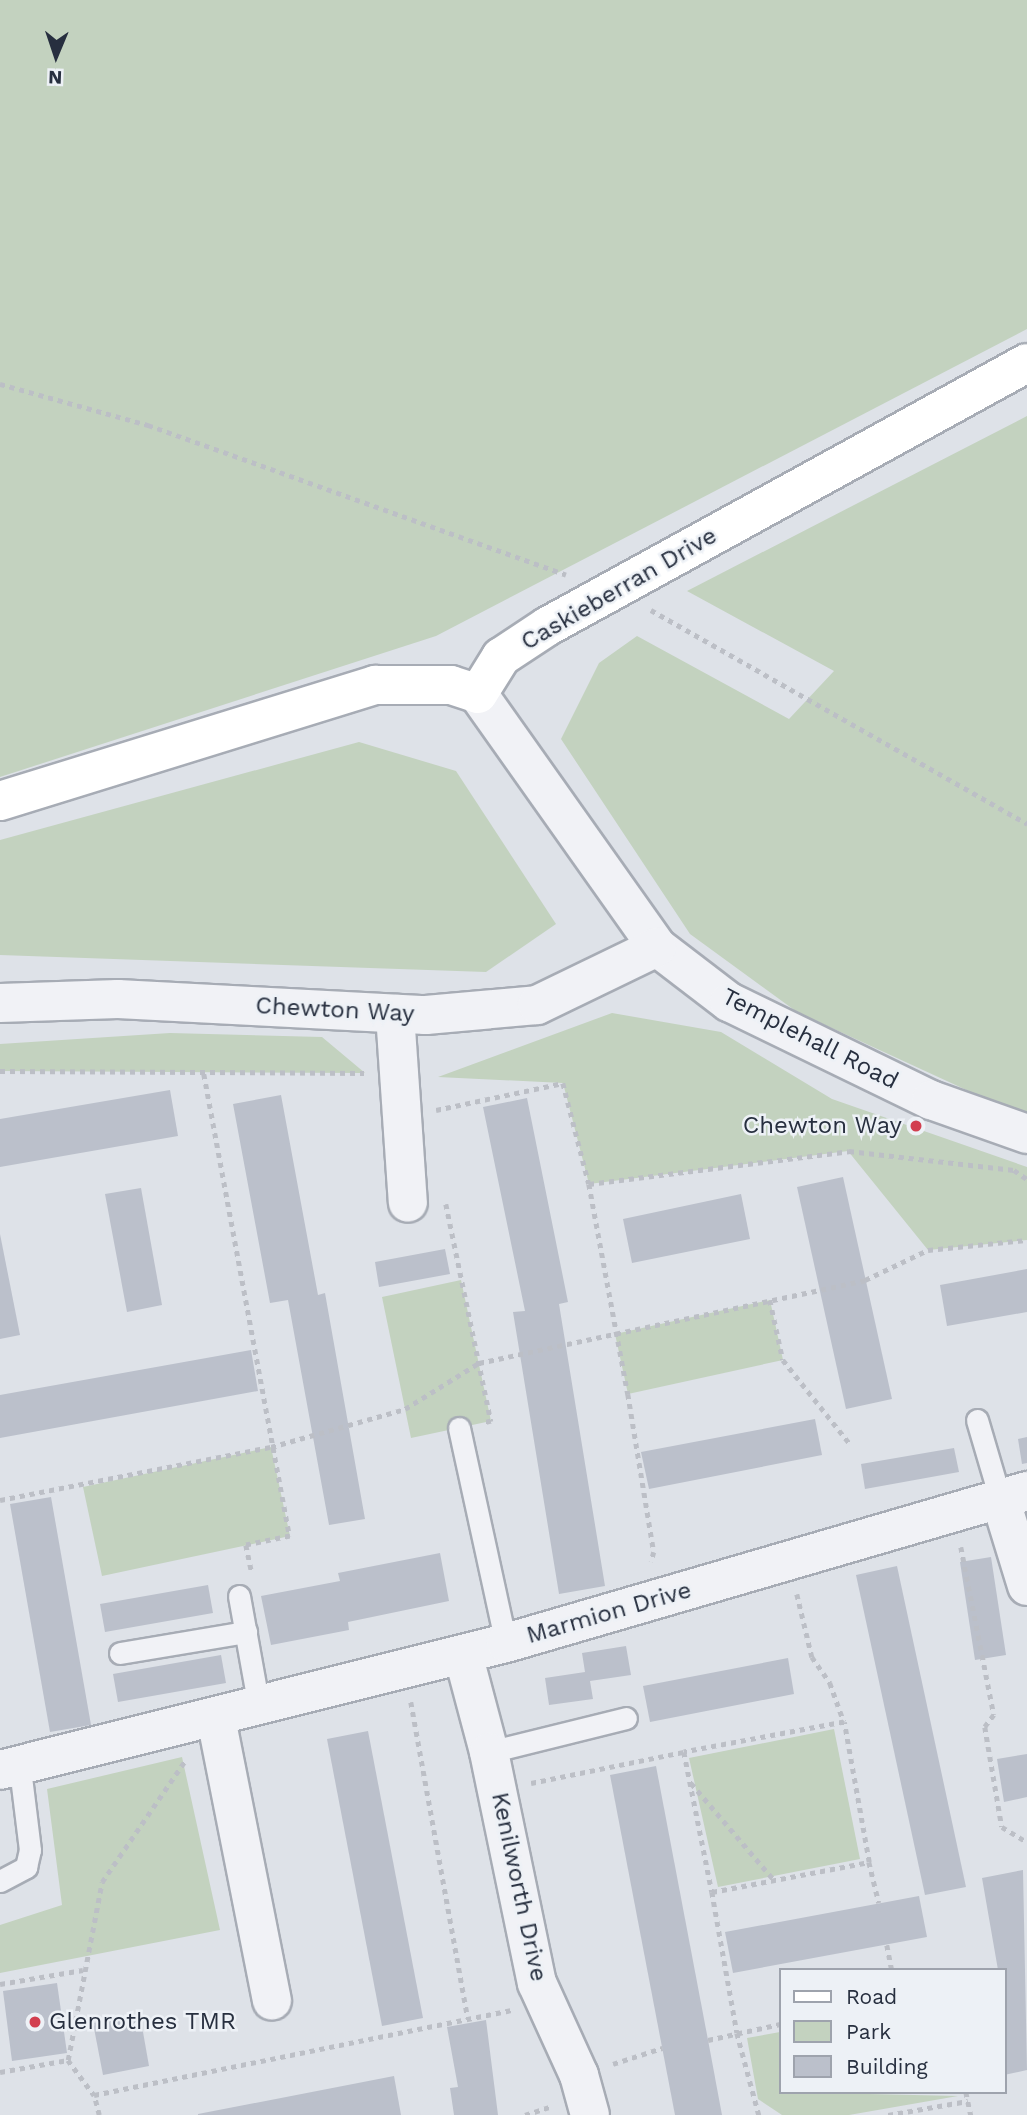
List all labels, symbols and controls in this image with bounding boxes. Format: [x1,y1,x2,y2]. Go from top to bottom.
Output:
north arrow [21,21,91,91]
text: N [48,66,63,89]
street label: Caskieberran Drive [516,521,722,657]
street label: Templehall Road [717,982,903,1096]
street label: Chewton Way [254,991,416,1029]
place label: Chewton Way [742,1112,902,1140]
marker: Chewton Way [908,1118,924,1134]
street label: Marmion Drive [523,1576,695,1650]
street label: Kenilworth Drive [485,1790,553,1984]
legend [778,1968,1006,2094]
text: Road [846,1984,897,2009]
place label: Glenrothes TMR [49,2008,237,2036]
marker: Glenrothes TMR [27,2014,43,2030]
text: Park [846,2019,891,2044]
text: Building [846,2054,928,2079]

